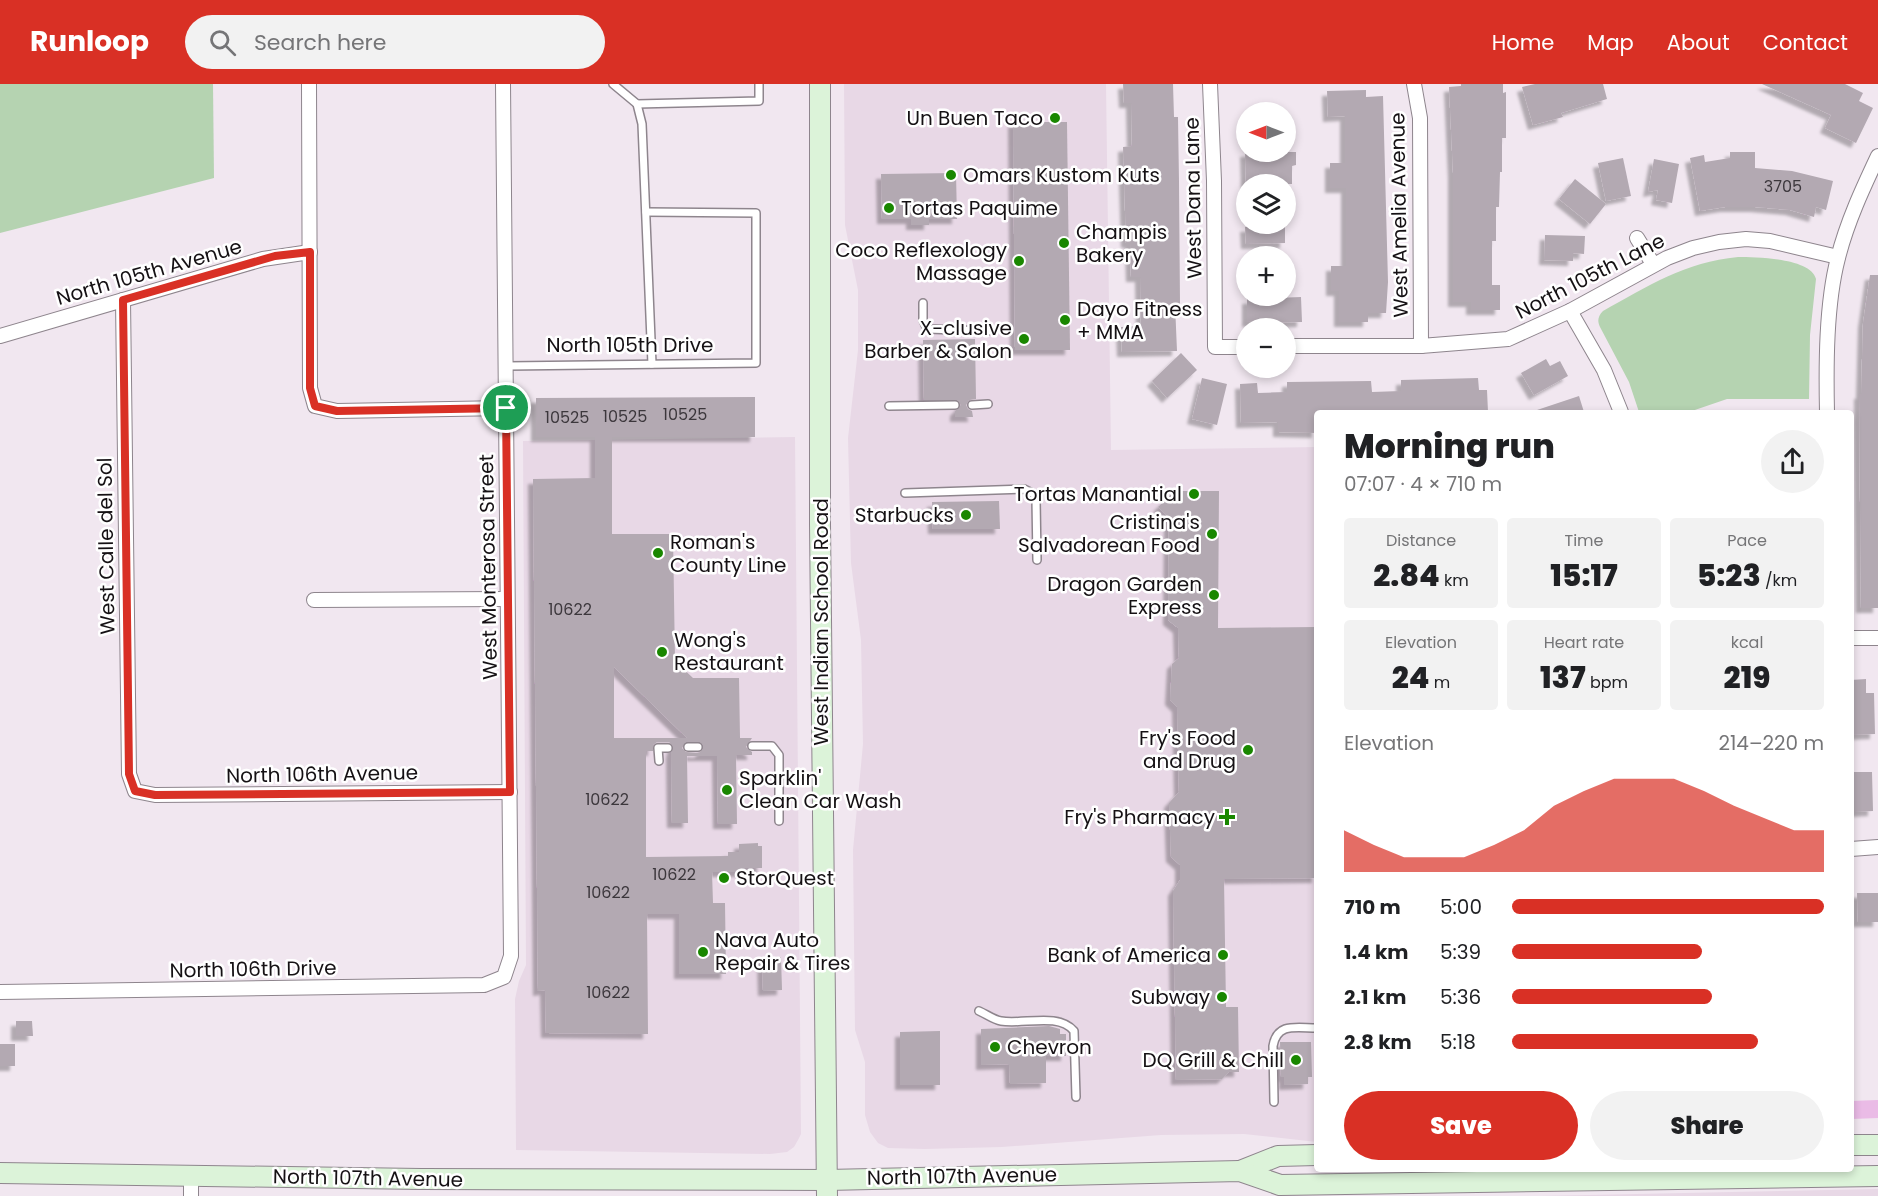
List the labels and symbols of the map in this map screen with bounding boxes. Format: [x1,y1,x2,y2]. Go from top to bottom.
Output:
north arrow [1236,102,1296,162]
place label: Un Buen Taco [906,104,1043,132]
marker: Un Buen Taco [1048,111,1062,125]
street label: West Amelia Avenue [1383,112,1415,318]
street label: West Dana Lane [1178,117,1208,279]
place label: Omars Kustom Kuts [963,161,1160,189]
marker: Omars Kustom Kuts [944,168,958,182]
house number: 3705 [1764,175,1802,198]
place label: Tortas Paquime [901,194,1058,222]
marker: Tortas Paquime [882,201,896,215]
place label: Champis Bakery [1076,218,1167,269]
street label: North 105th Lane [1511,226,1669,326]
street label: North 105th Avenue [53,232,245,312]
place label: Coco Reflexology Massage [835,236,1007,287]
marker: Champis Bakery [1057,236,1071,250]
marker: Coco Reflexology Massage [1012,254,1026,268]
place label: Dayo Fitness + MMA [1077,295,1202,346]
marker: Dayo Fitness + MMA [1058,313,1072,327]
place label: X-clusive Barber & Salon [864,314,1012,365]
street label: North 105th Drive [547,331,713,359]
marker: X-clusive Barber & Salon [1017,332,1031,346]
pin [480,382,531,433]
house number: 10525 [663,403,707,426]
house number: 10525 [603,405,647,428]
house number: 10525 [545,406,589,429]
street label: West Monterosa Street [472,454,504,680]
street label: West Calle del Sol [90,457,122,635]
place label: Tortas Manantial [1014,480,1182,508]
marker: Tortas Manantial [1187,487,1201,501]
street label: West Indian School Road [807,498,835,746]
place label: Starbucks [855,501,954,529]
marker: Starbucks [959,508,973,522]
place label: Cristina's Salvadorean Food [1018,508,1200,559]
marker: Cristina's Salvadorean Food [1205,527,1219,541]
place label: Roman's County Line [670,528,786,579]
marker: Roman's County Line [651,546,665,560]
place label: Dragon Garden Express [1047,570,1202,621]
marker: Dragon Garden Express [1207,588,1221,602]
house number: 10622 [548,598,592,621]
place label: Wong's Restaurant [674,626,784,677]
marker: Wong's Restaurant [655,645,669,659]
place label: Fry's Food and Drug [1139,724,1236,775]
marker: Fry's Food and Drug [1241,743,1255,757]
street label: North 106th Avenue [226,758,418,790]
place label: Sparklin' Clean Car Wash [739,764,901,815]
marker: Sparklin' Clean Car Wash [720,783,734,797]
house number: 10622 [585,788,629,811]
place label: Fry's Pharmacy [1064,803,1215,831]
marker: Fry's Pharmacy [1220,810,1234,824]
house number: 10622 [652,863,696,886]
place label: StorQuest [736,864,834,892]
marker: StorQuest [717,871,731,885]
house number: 10622 [586,881,630,904]
place label: Nava Auto Repair & Tires [715,926,850,977]
place label: Bank of America [1048,941,1211,969]
marker: Nava Auto Repair & Tires [696,945,710,959]
marker: Bank of America [1216,948,1230,962]
street label: North 106th Drive [169,954,337,984]
house number: 10622 [586,981,630,1004]
place label: Subway [1131,983,1210,1011]
marker: Subway [1215,990,1229,1004]
place label: Chevron [1007,1033,1092,1061]
marker: Chevron [988,1040,1002,1054]
place label: DQ Grill & Chill [1143,1046,1284,1074]
marker: DQ Grill & Chill [1289,1053,1303,1067]
street label: North 107th Avenue [867,1160,1057,1192]
street label: North 107th Avenue [273,1162,463,1194]

